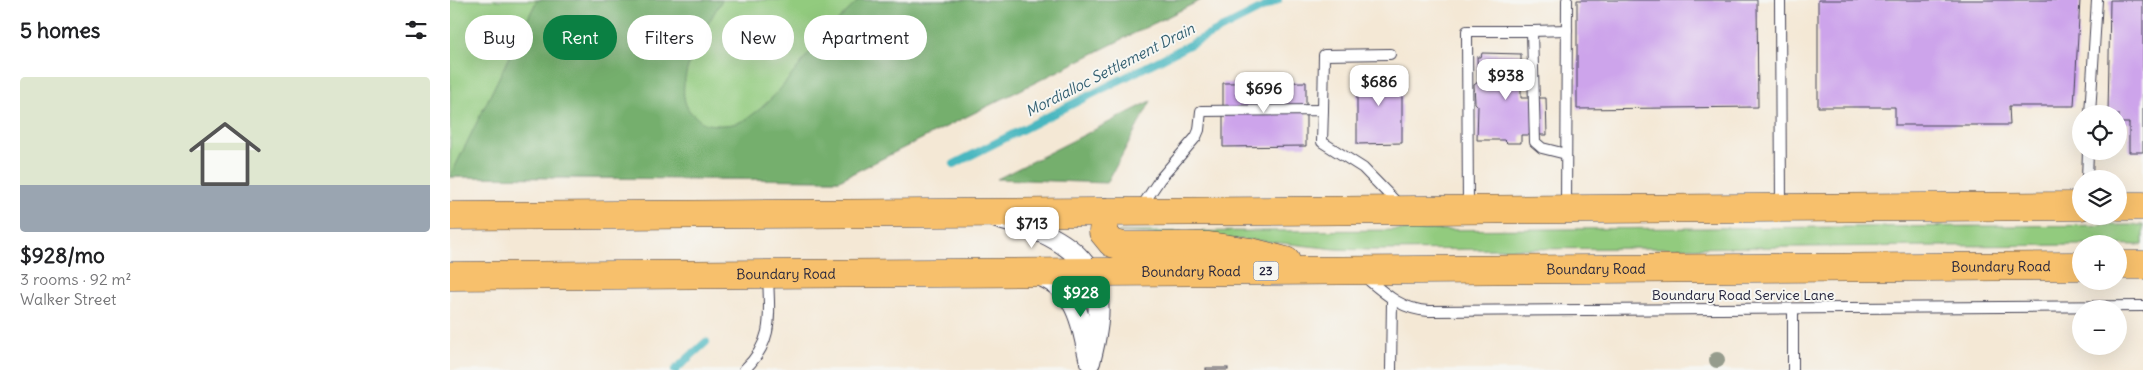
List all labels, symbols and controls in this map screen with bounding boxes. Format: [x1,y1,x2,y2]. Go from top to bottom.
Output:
chip: Buy [465,15,533,60]
chip: Rent [543,15,617,60]
chip: Filters [627,15,712,60]
chip: New [722,15,794,60]
chip: Apartment [804,15,927,60]
icon: filters [402,16,430,44]
text: 5 homes [20,17,100,44]
water label: Mordialloc Settlement Drain [1022,18,1198,120]
pin: $938 [1476,58,1536,101]
pin: $686 [1349,64,1409,107]
text: $938 [1488,65,1524,85]
text: $686 [1361,71,1397,91]
pin: $696 [1234,72,1294,114]
text: $696 [1246,78,1282,98]
map controls [2072,105,2127,355]
button: locate [2072,105,2127,160]
icon: home [180,109,270,199]
button: layers [2072,170,2127,225]
pin: $713 [1002,206,1062,249]
text: $713 [1016,213,1048,233]
button: + [2072,235,2127,290]
text: $928/mo [20,242,105,269]
street label: Boundary Road [1951,257,2051,276]
street label: Boundary Road [1546,260,1646,278]
street label: Boundary Road [1141,262,1241,281]
road number: 23 [1254,262,1278,280]
street label: Boundary Road [736,265,836,283]
text: 3 rooms · 92 m² [20,269,132,289]
pin: $928 [1051,276,1111,318]
text: $928 [1063,282,1099,302]
street label: Boundary Road Service Lane [1652,286,1834,304]
text: Walker Street [20,289,116,309]
button: − [2072,300,2127,355]

